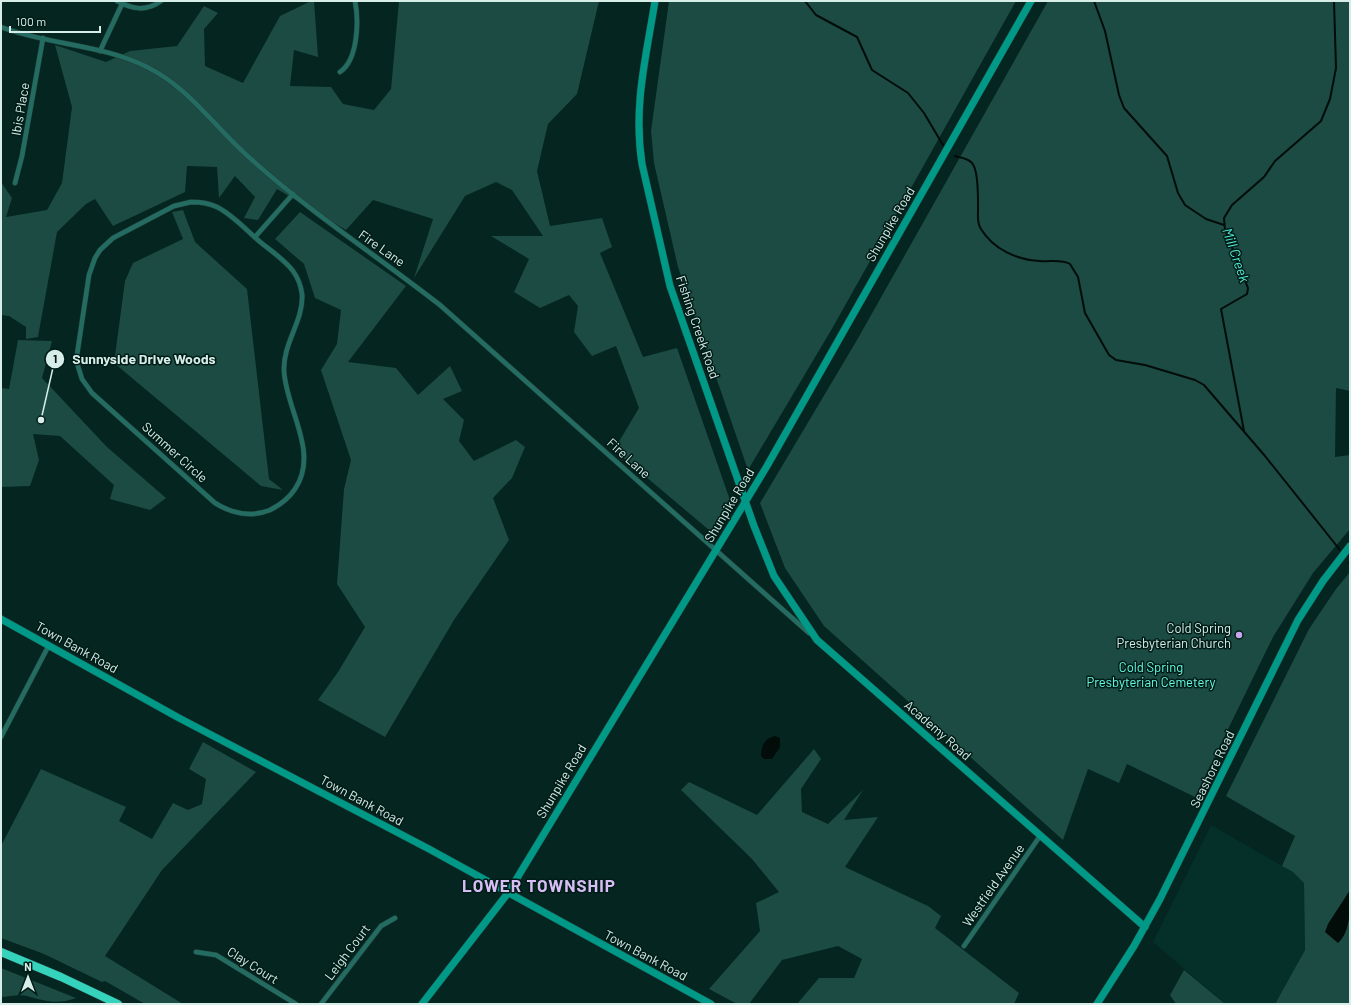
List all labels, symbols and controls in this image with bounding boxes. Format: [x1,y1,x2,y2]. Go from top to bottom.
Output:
scale bar [10,8,100,34]
text: 100 m [16,14,46,28]
street label: Ibis Place [7,81,33,137]
street label: Shunpike Road [862,184,918,264]
water label: Mill Creek [1219,225,1254,285]
street label: Fire Lane [356,226,408,270]
street label: Fishing Creek Road [673,273,723,381]
callout: Sunnyside Drive Woods [45,346,224,372]
text: Sunnyside Drive Woods [72,350,216,367]
text: 1 [53,351,57,365]
street label: Summer Circle [139,418,211,486]
street label: Fire Lane [604,434,654,482]
street label: Shunpike Road [701,465,757,545]
street label: Town Bank Road [33,618,121,676]
place label: Cold Spring Presbyterian Church [1117,620,1231,651]
marker: Cold Spring Presbyterian Church [1234,630,1244,640]
park label: Cold Spring Presbyterian Cemetery [1086,659,1216,690]
street label: Academy Road [901,697,975,763]
street label: Seashore Road [1186,728,1238,810]
street label: Shunpike Road [533,741,589,821]
street label: Town Bank Road [318,771,406,829]
street label: Westfield Avenue [958,840,1028,930]
district label: LOWER TOWNSHIP [462,875,616,895]
street label: Leigh Court [321,921,373,983]
street label: Town Bank Road [602,926,690,984]
street label: Clay Court [224,943,282,987]
north arrow [8,957,48,997]
text: N [24,960,32,973]

